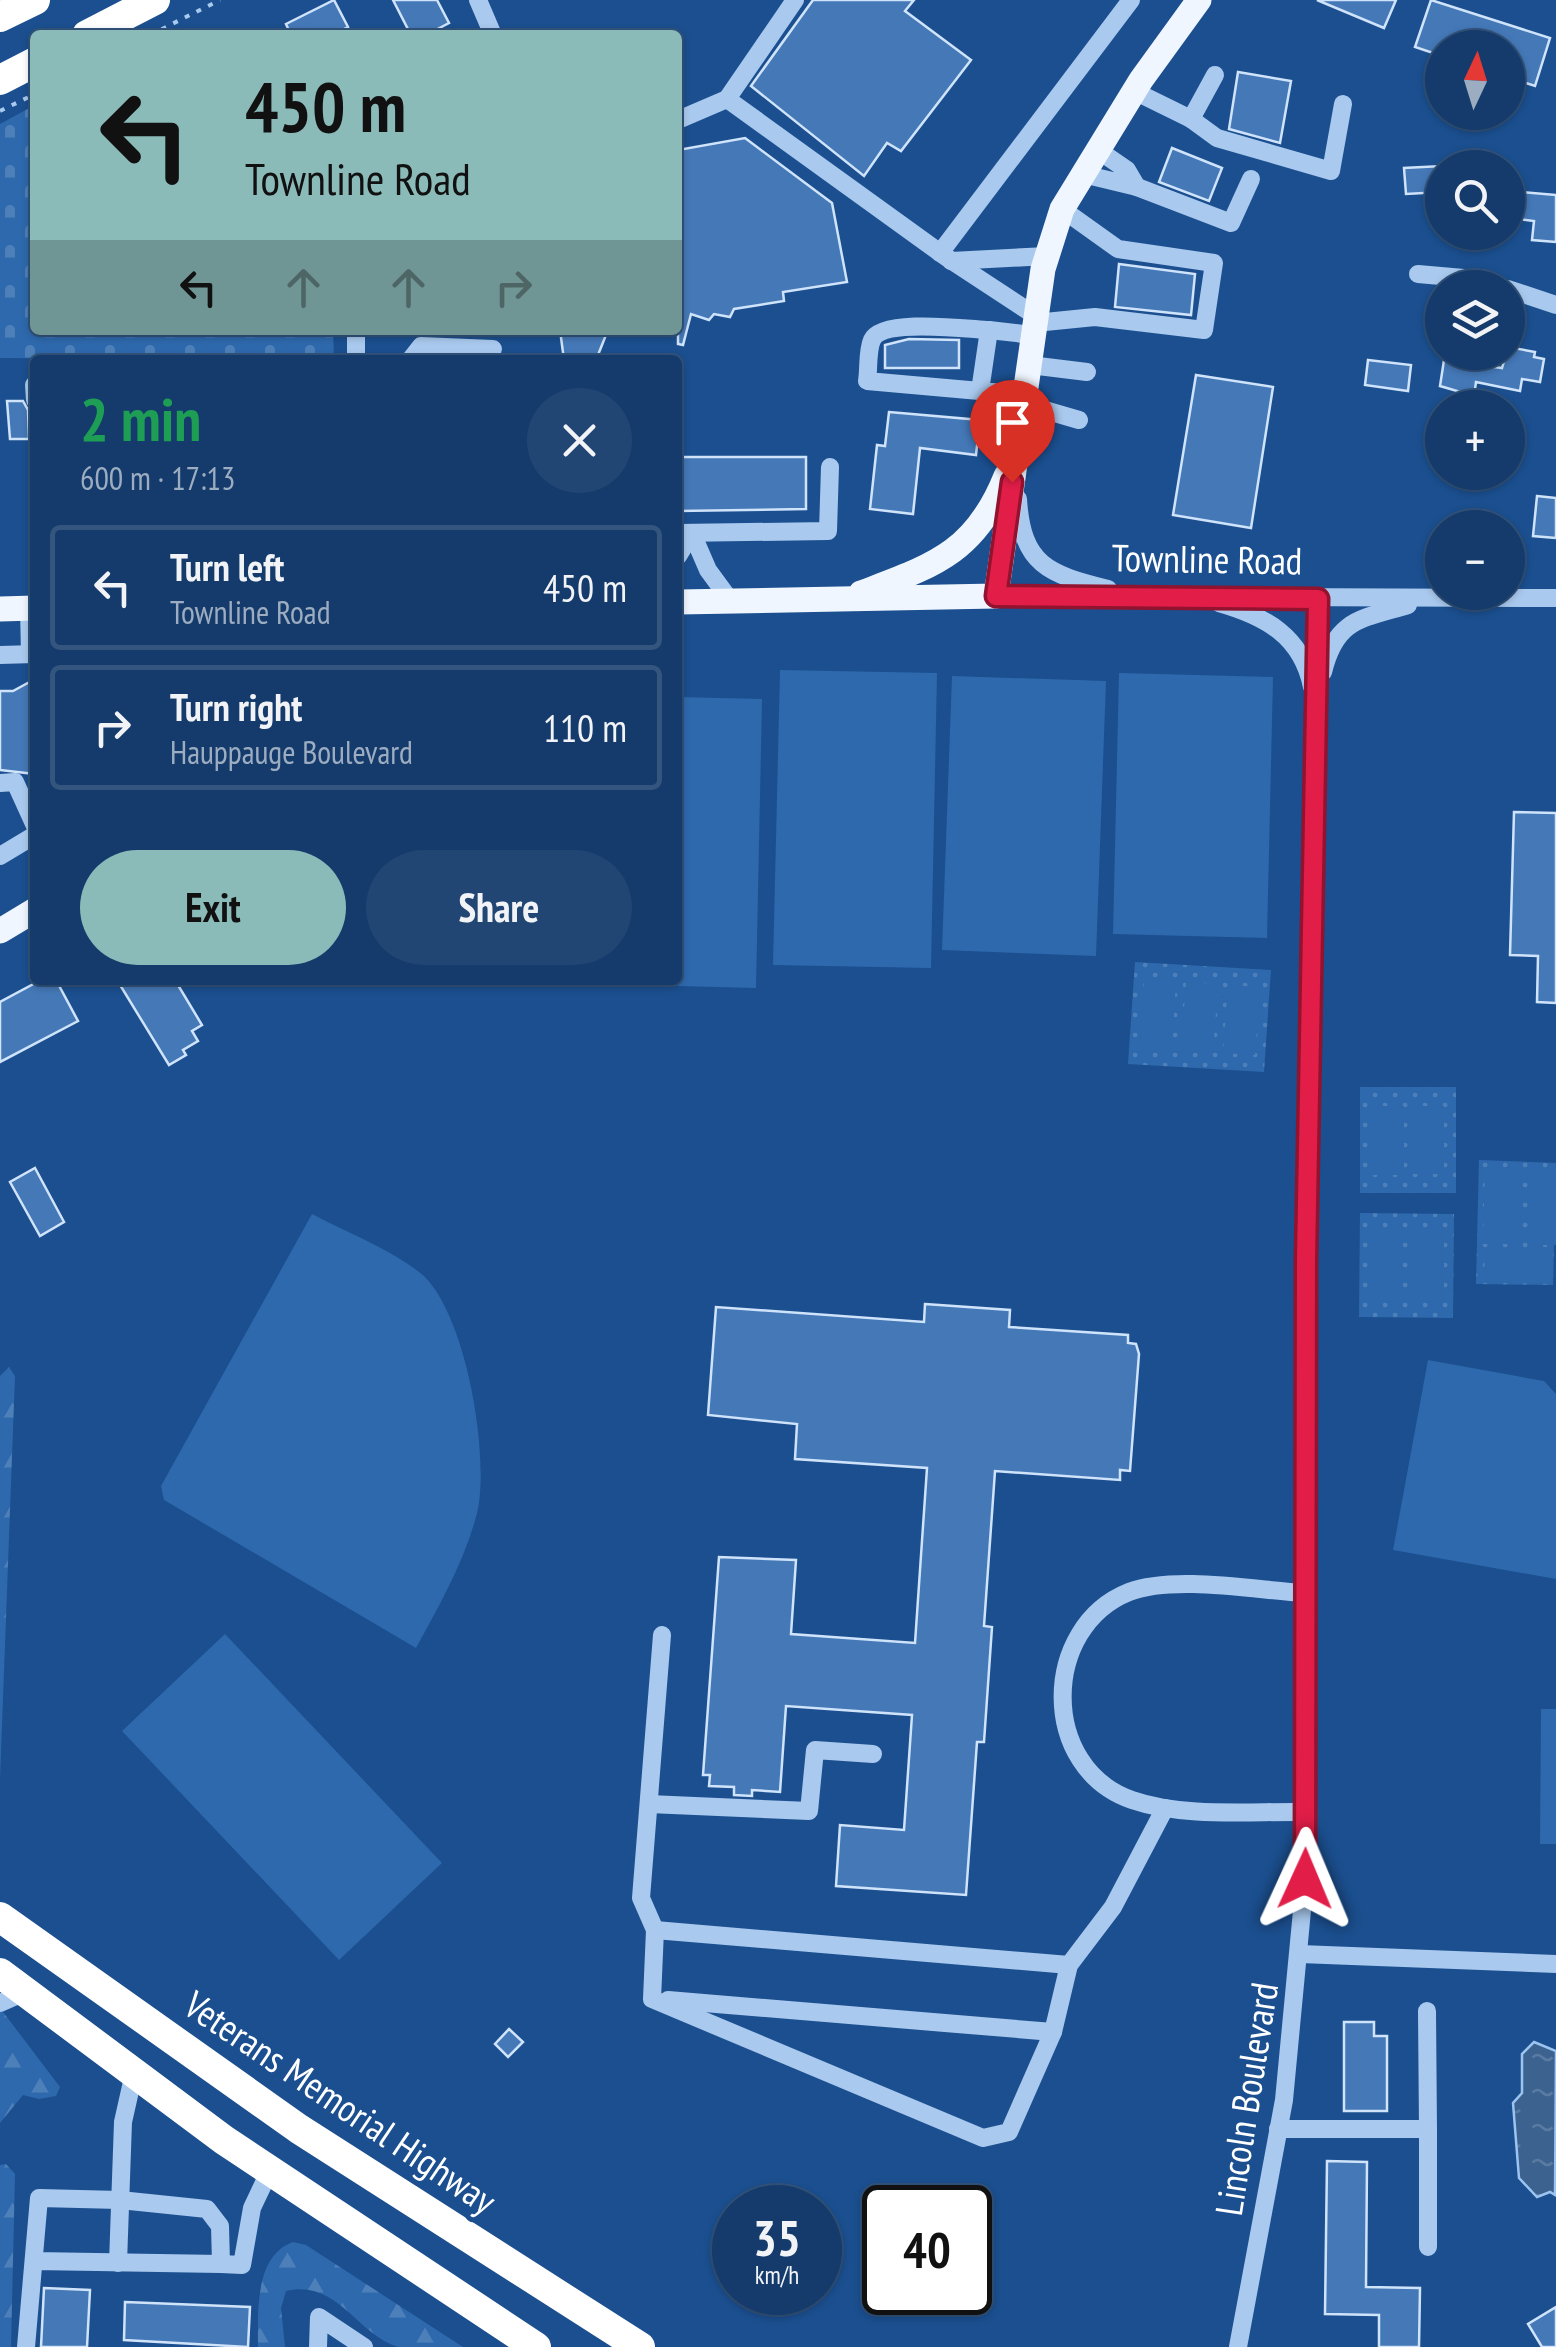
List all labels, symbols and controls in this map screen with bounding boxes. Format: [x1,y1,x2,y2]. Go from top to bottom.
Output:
north arrow [1425,30,1525,130]
map controls [1425,30,1525,610]
text: 450 m [245,61,406,151]
icon: left [80,70,210,200]
text: Townline Road [245,149,471,207]
button: search [1425,150,1525,250]
icon: left [171,260,226,315]
icon: ahead [276,260,331,315]
icon: ahead [381,260,436,315]
icon: right [486,260,541,315]
button: layers [1425,270,1525,370]
text: 2 min [80,380,201,458]
pin [970,380,1055,483]
button: close [527,388,632,493]
button: + [1425,390,1525,490]
icon: arrive [985,395,1040,450]
text: 600 m · 17:13 [80,457,235,499]
button: − [1425,510,1525,610]
street label: Townline Road [1111,532,1303,585]
text: Turn left [170,542,284,591]
icon: left [85,560,140,615]
text: 450 m [543,563,627,612]
text: Townline Road [170,591,331,633]
text: Turn right [170,682,302,731]
icon: right [85,700,140,755]
text: 110 m [543,703,627,752]
text: Hauppauge Boulevard [170,731,413,773]
button: Exit [80,850,346,965]
button: Share [366,850,632,965]
position arrow [1253,1827,1357,1931]
street label: Veterans Memorial Highway [175,1979,507,2225]
street label: Lincoln Boulevard [1203,1979,1288,2219]
speed limit sign: 40 [862,2185,992,2315]
text: 35 [753,2205,801,2270]
text: km/h [755,2259,799,2291]

